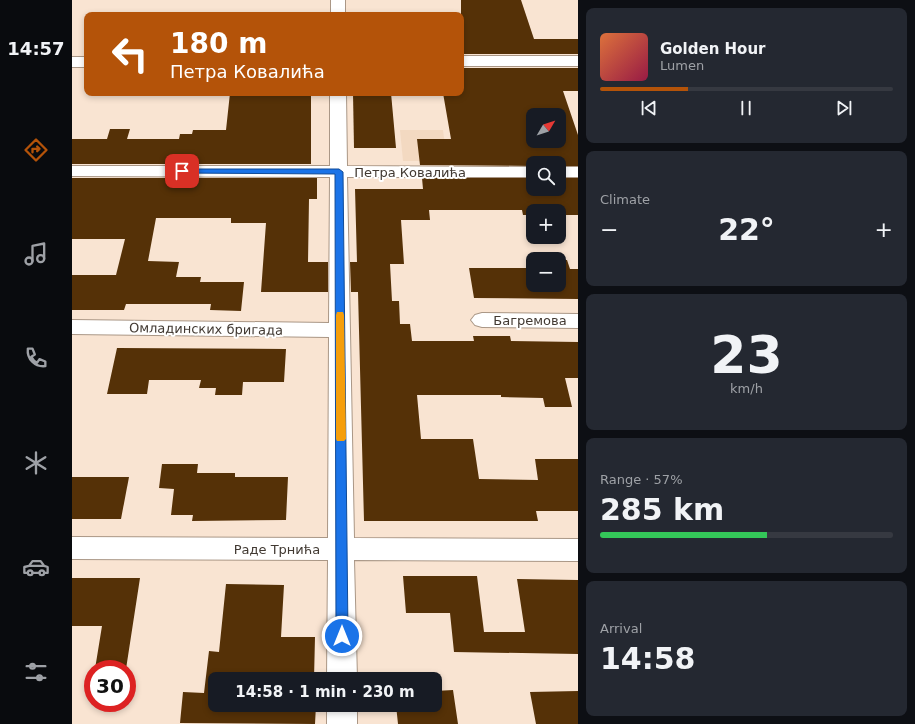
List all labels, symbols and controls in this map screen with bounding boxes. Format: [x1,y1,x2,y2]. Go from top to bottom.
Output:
text: 180 m [170,27,267,60]
icon: left [104,28,156,80]
text: 14:57 [7,38,65,59]
text: Golden Hour [660,40,766,58]
text: Lumen [660,58,704,73]
text: Петра Ковалића [170,61,325,82]
icon: previous [638,97,660,119]
icon: pause [735,97,757,119]
icon: next [833,97,855,119]
north arrow [526,108,566,148]
map controls [526,108,566,292]
icon: directions [22,136,50,164]
pin [165,154,199,188]
button: search [526,156,566,196]
icon: arrive [171,160,193,182]
street label: Петра Ковалића [354,165,466,180]
text: Climate [600,192,650,207]
button: + [526,204,566,244]
text: 22° [718,212,775,247]
text: − [600,217,618,242]
text: + [875,217,893,242]
icon: music [22,240,50,268]
button: − [526,252,566,292]
street label: Багремова [493,313,567,328]
street label: Омладинских бригада [129,320,283,338]
text: 23 [710,325,783,385]
icon: phone [22,344,50,372]
text: km/h [730,381,763,396]
icon: climate [22,449,50,477]
text: Range · 57% [600,472,683,487]
text: 285 km [600,492,724,527]
street label: Раде Трнића [234,542,320,557]
icon: car [22,553,50,581]
position arrow [321,615,363,657]
text: Arrival [600,621,642,636]
text: 14:58 [600,641,696,676]
icon: filters [22,658,50,686]
speed limit sign: 30 [84,660,136,712]
text: 14:58 · 1 min · 230 m [235,683,415,701]

